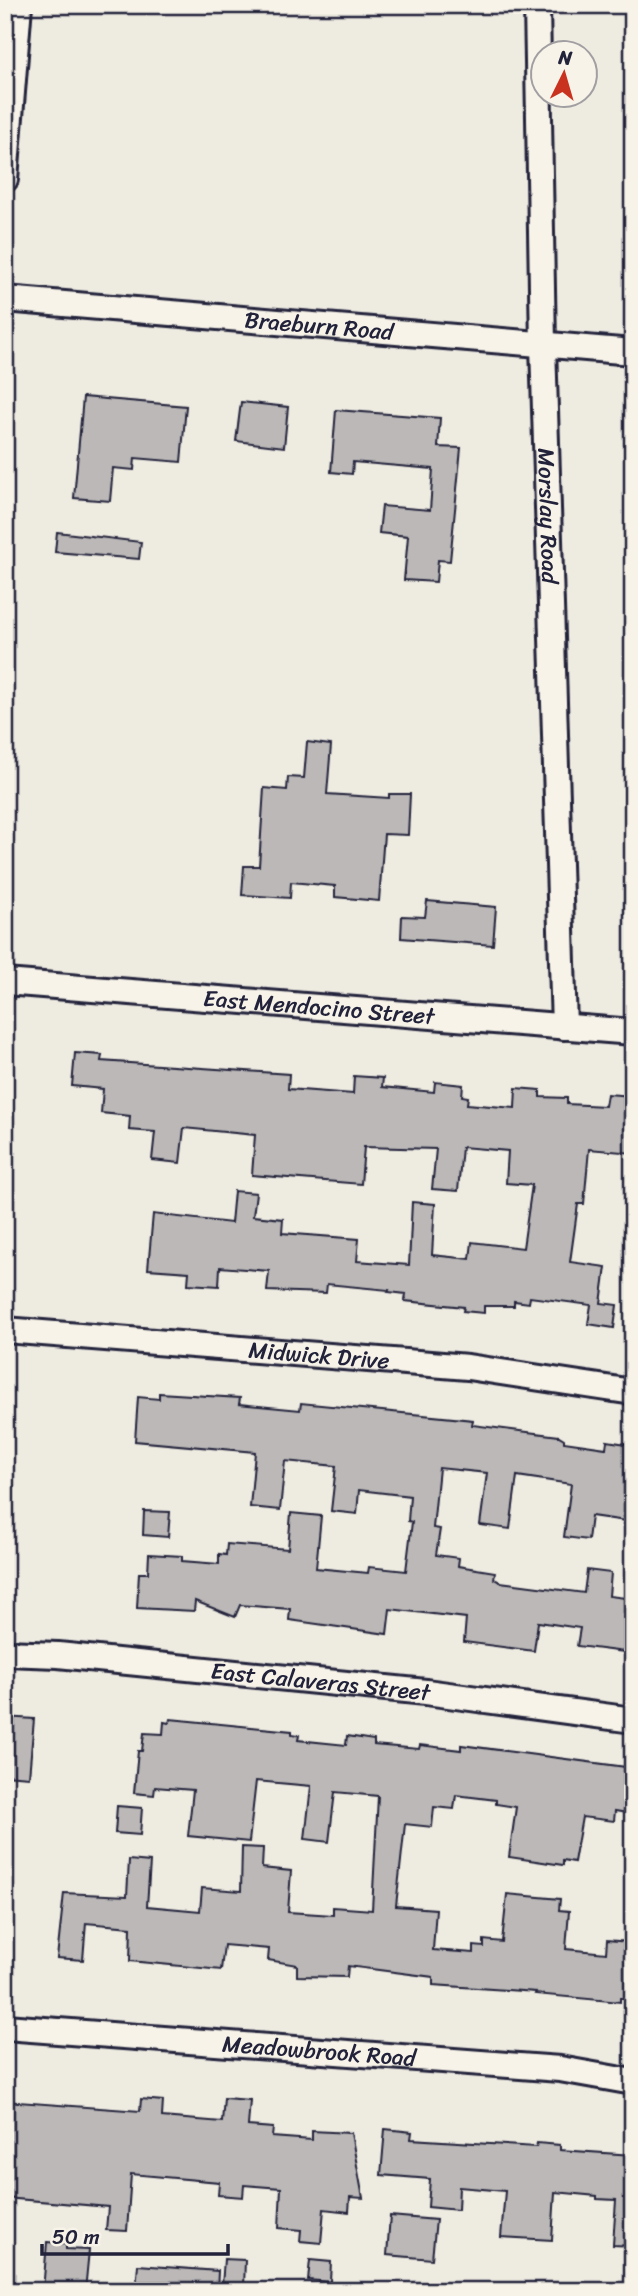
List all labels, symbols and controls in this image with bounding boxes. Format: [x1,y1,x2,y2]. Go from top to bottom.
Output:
north arrow [530,38,600,108]
text: N [556,40,574,75]
street label: Braeburn Road [243,299,397,353]
street label: Morslay Road [525,448,570,586]
street label: East Mendocino Street [202,978,438,1037]
street label: Midwick Drive [247,1330,391,1382]
street label: East Calaveras Street [209,1650,434,1713]
street label: Meadowbrook Road [221,2024,419,2079]
scale bar [42,2212,228,2256]
text: 50 m [52,2218,100,2256]

